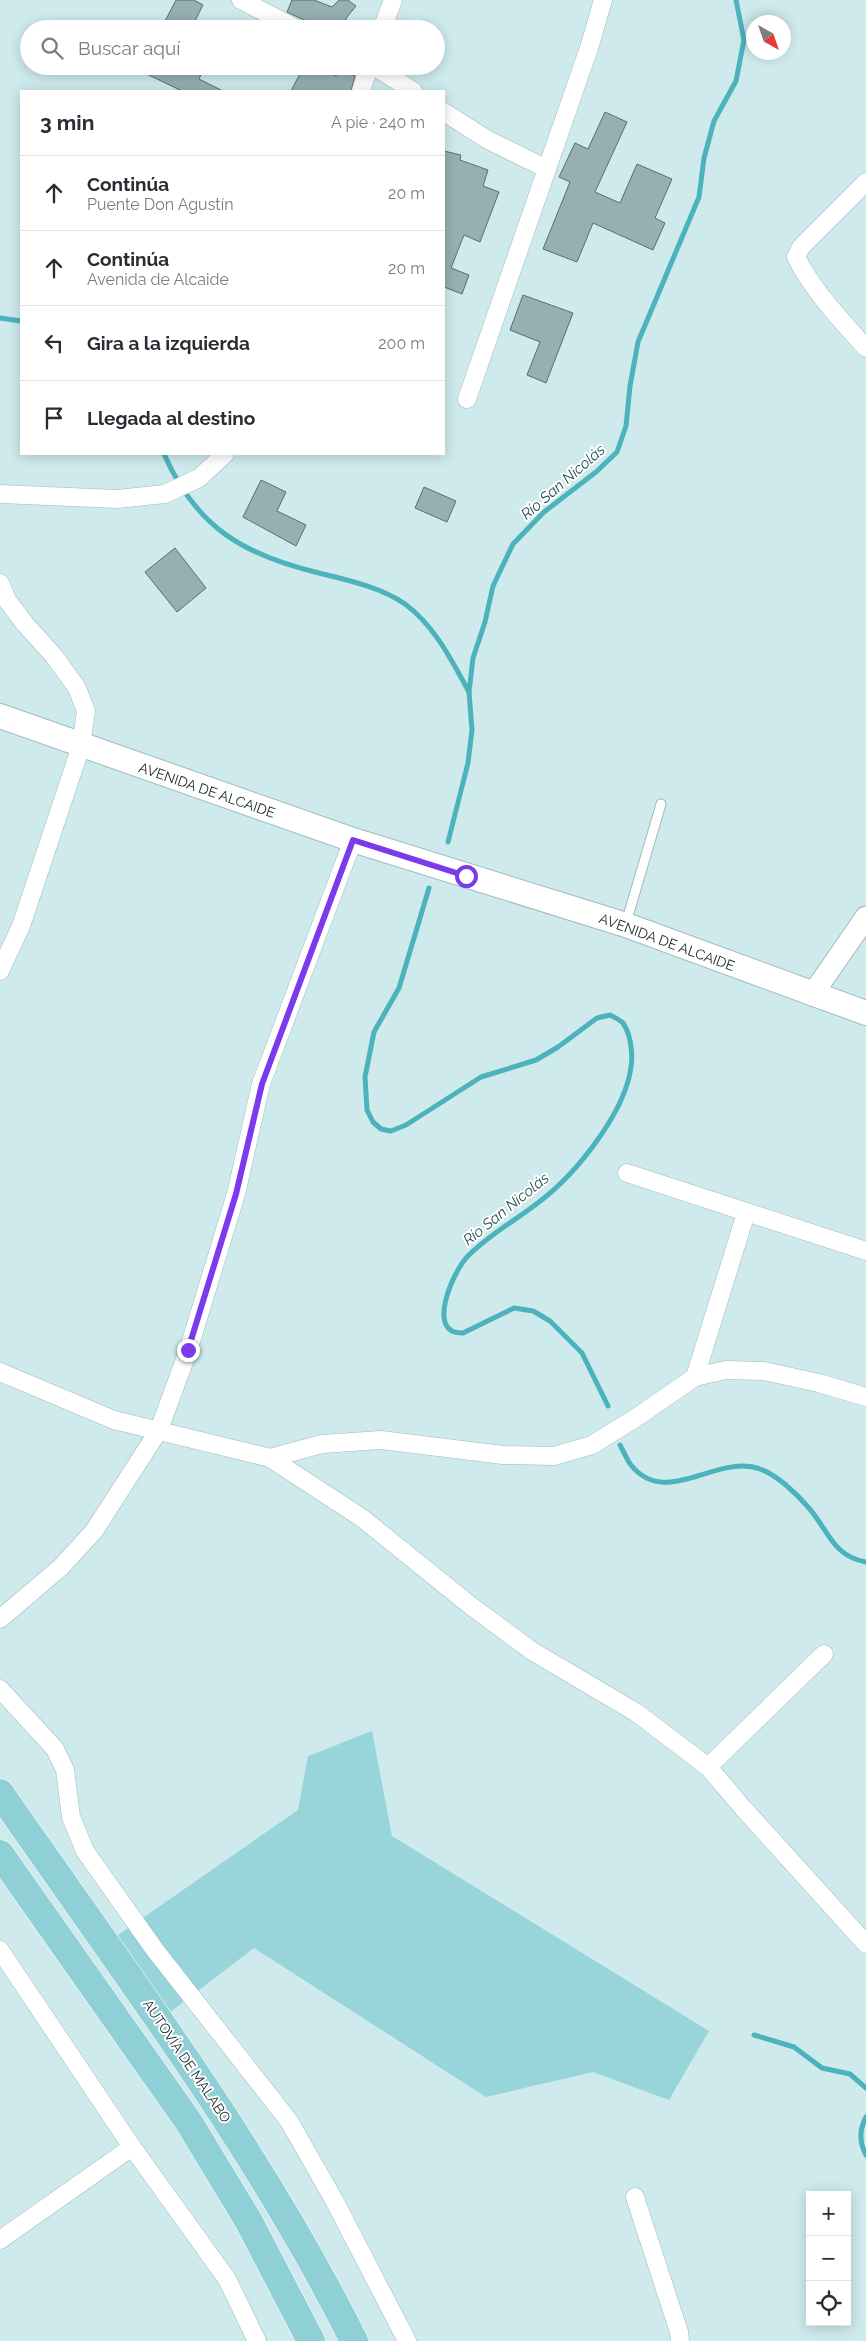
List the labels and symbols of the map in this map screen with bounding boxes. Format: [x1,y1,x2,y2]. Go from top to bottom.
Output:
north arrow [746,15,791,60]
water label: Río San Nicolás [517,441,609,523]
street label: AVENIDA DE ALCAIDE [137,759,277,821]
route start [455,865,478,888]
street label: AVENIDA DE ALCAIDE [597,910,737,974]
water label: Río San Nicolás [459,1169,553,1249]
route end [177,1339,200,1362]
street label: AUTOVÍA DE MALABO [140,1996,235,2126]

